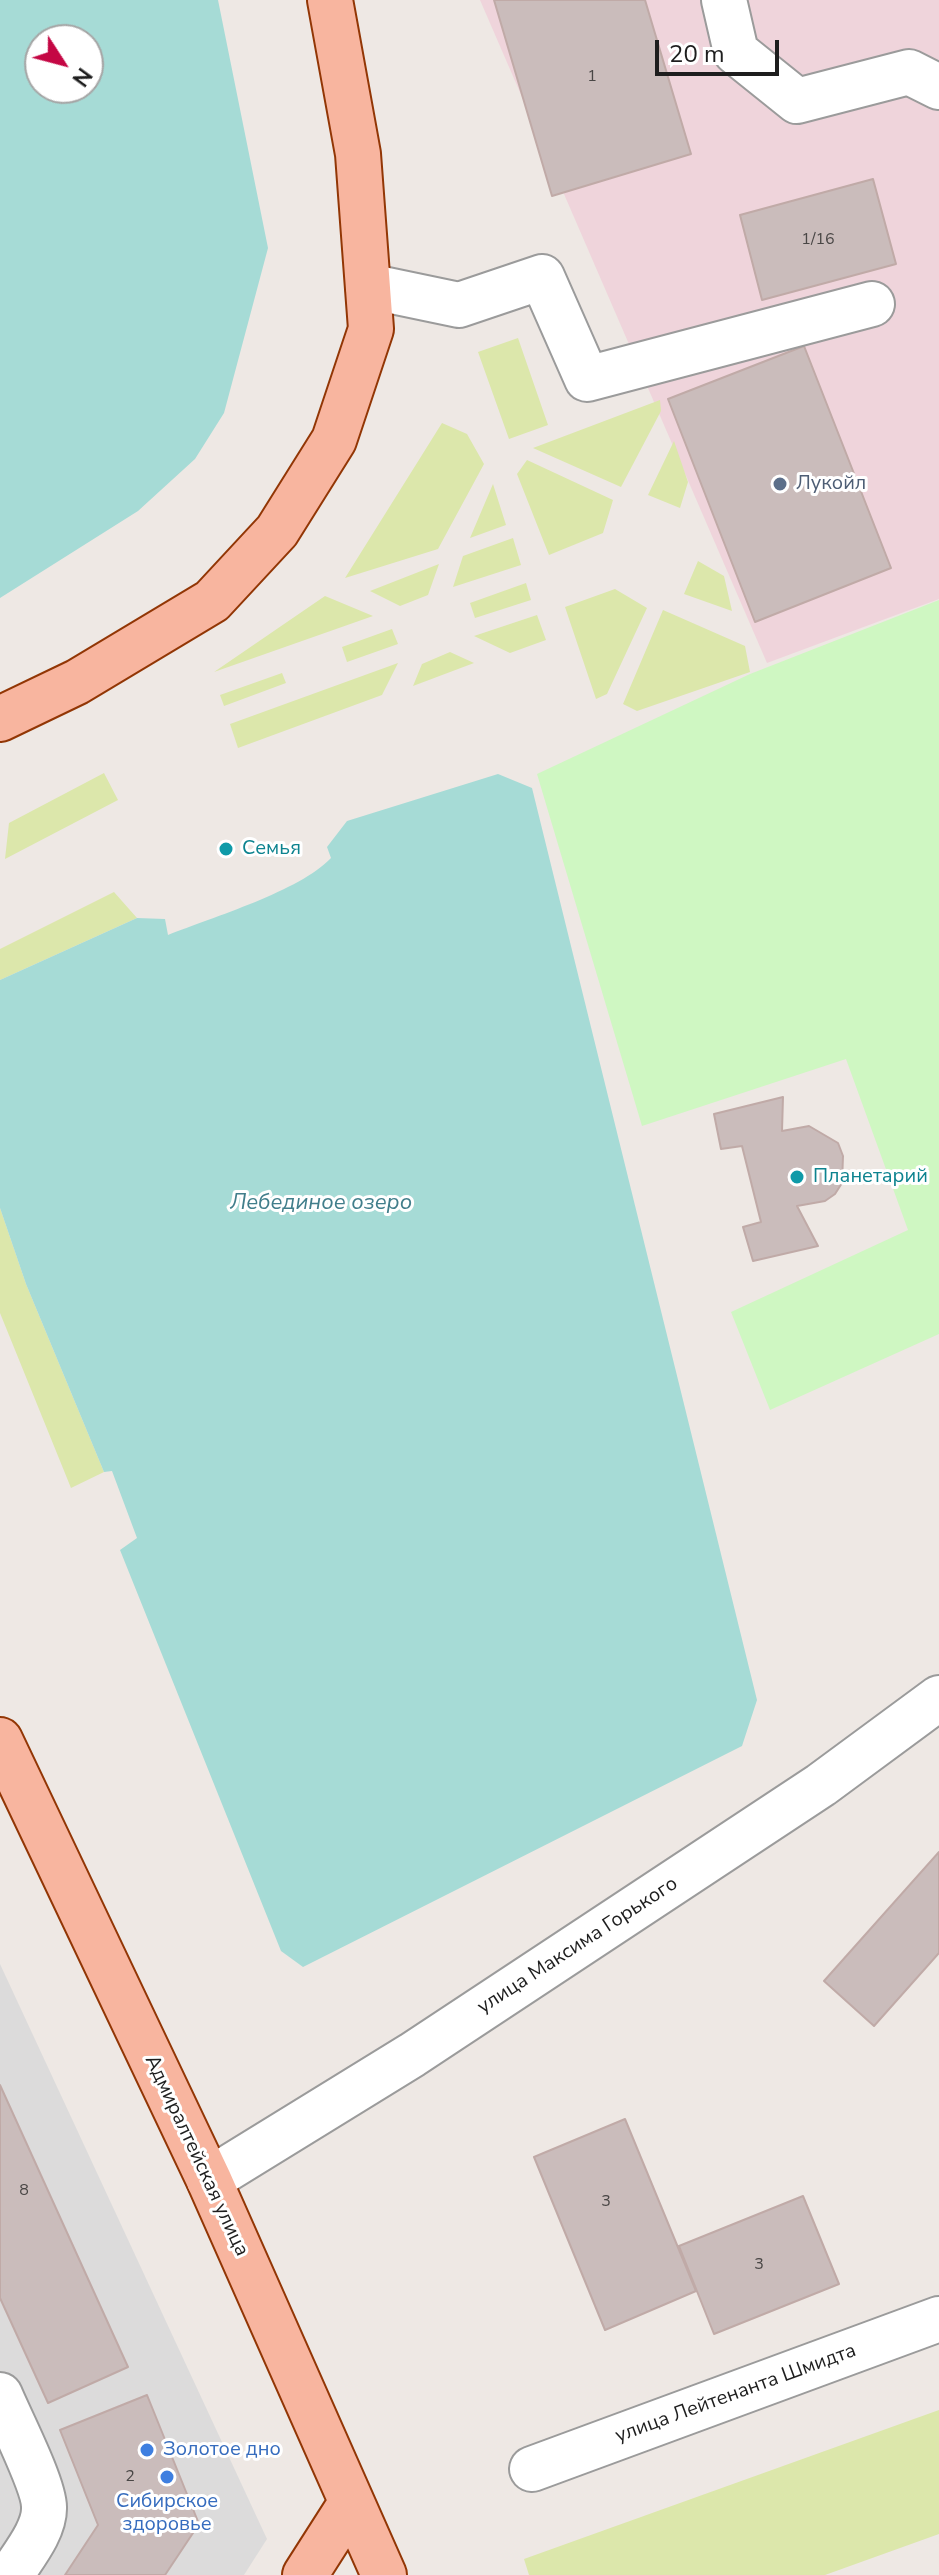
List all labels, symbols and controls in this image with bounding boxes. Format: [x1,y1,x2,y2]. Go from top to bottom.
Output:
north arrow [24,24,104,104]
scale bar [659,24,783,74]
text: 20 m [669,38,725,70]
text: N [65,61,99,92]
house number: 1 [587,67,597,87]
house number: 1/16 [801,230,835,250]
place label: Лукойл [796,472,866,496]
marker: Лукойл [771,475,789,493]
place label: Семья [242,837,301,861]
marker: Семья [217,840,235,858]
place label: Планетарий [813,1165,928,1189]
marker: Планетарий [788,1168,806,1186]
water label: Лебединое озеро [230,1191,412,1217]
street label: улица Максима Горького [473,1872,683,2020]
street label: Адмиралтейская улица [139,2052,253,2260]
house number: 8 [19,2181,29,2201]
house number: 3 [601,2192,611,2212]
house number: 3 [754,2255,764,2275]
street label: улица Лейтенанта Шмидта [612,2339,860,2449]
place label: Золотое дно [163,2438,281,2462]
marker: Золотое дно [138,2441,156,2459]
house number: 2 [125,2467,135,2487]
marker: Сибирское здоровье [158,2468,176,2486]
place label: Сибирское здоровье [116,2490,218,2537]

